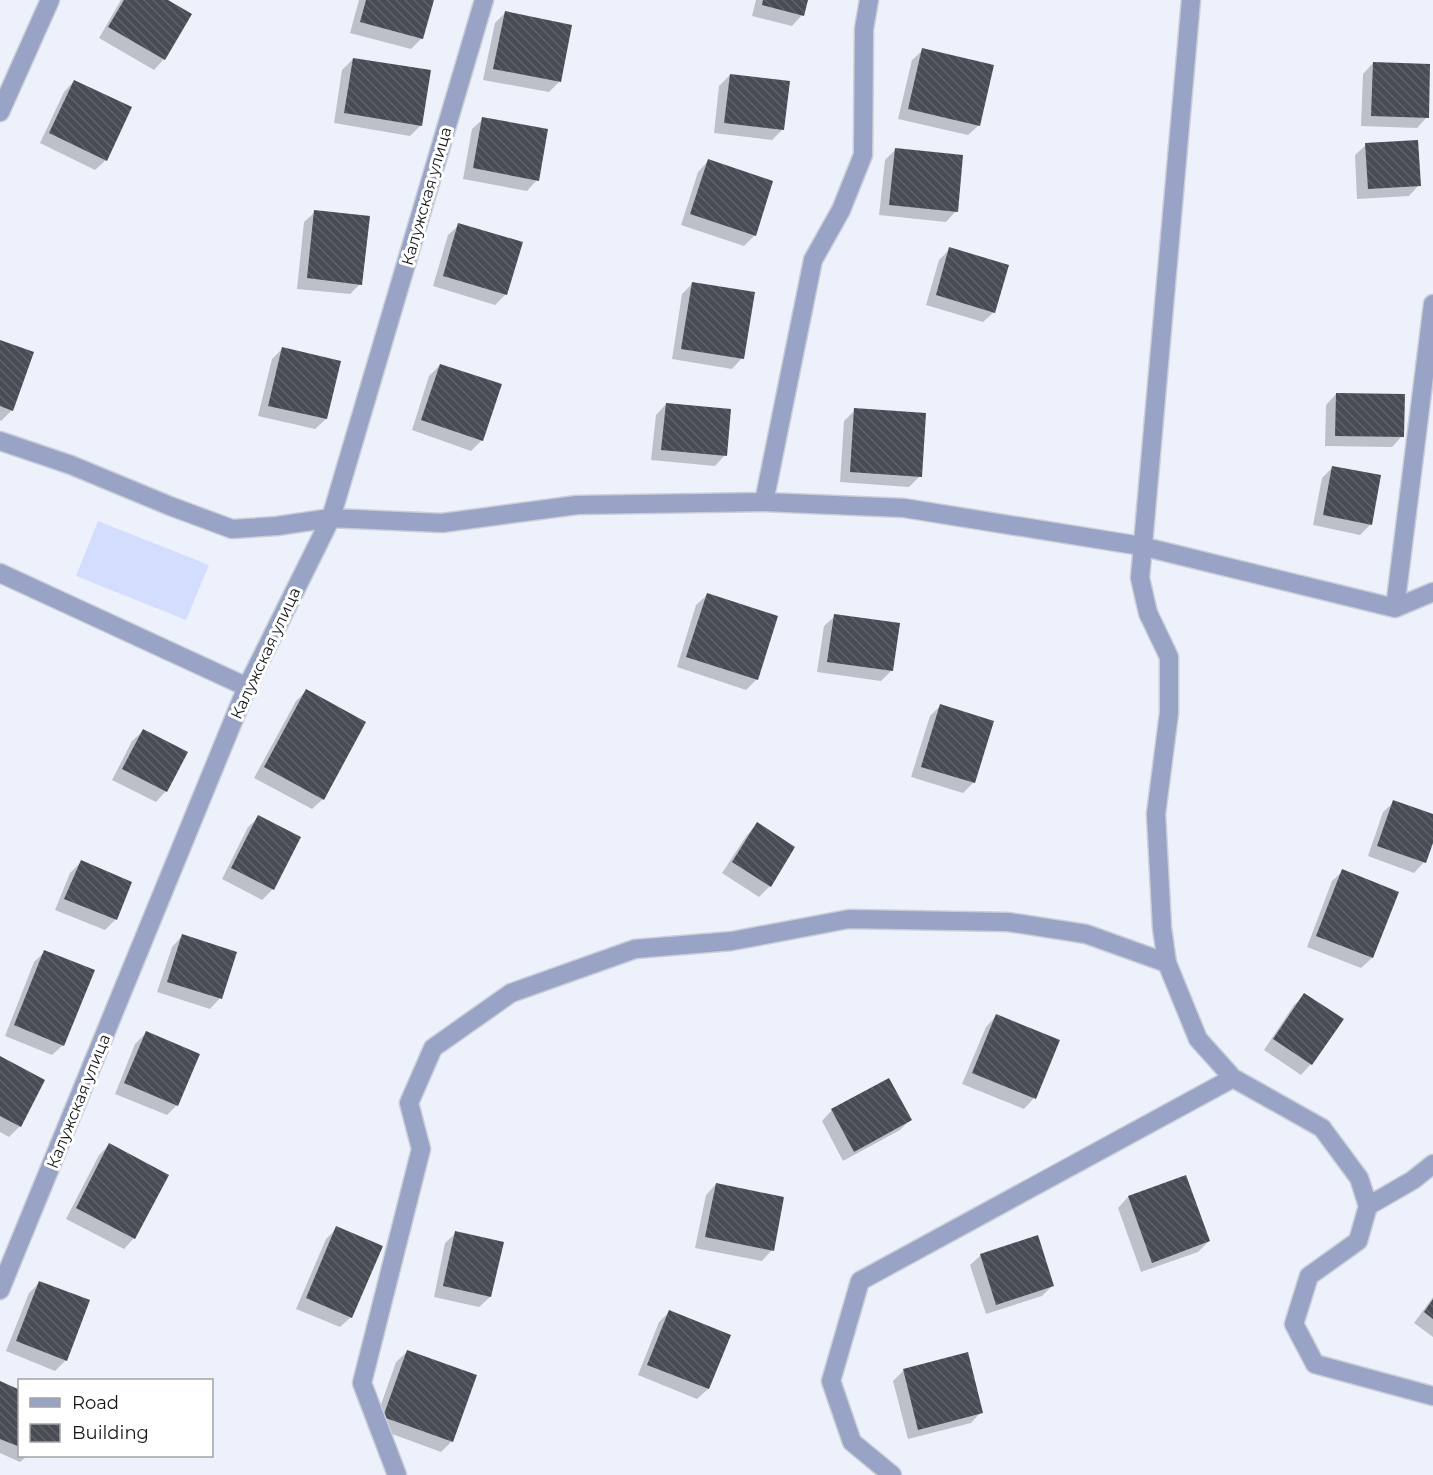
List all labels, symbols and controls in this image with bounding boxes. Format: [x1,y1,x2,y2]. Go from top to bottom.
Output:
street label: Калужская улица [398,125,455,268]
street label: Калужская улица [227,584,304,722]
street label: Калужская улица [43,1031,114,1171]
legend [18,1379,213,1457]
text: Road [72,1392,119,1414]
text: Building [72,1422,149,1444]

